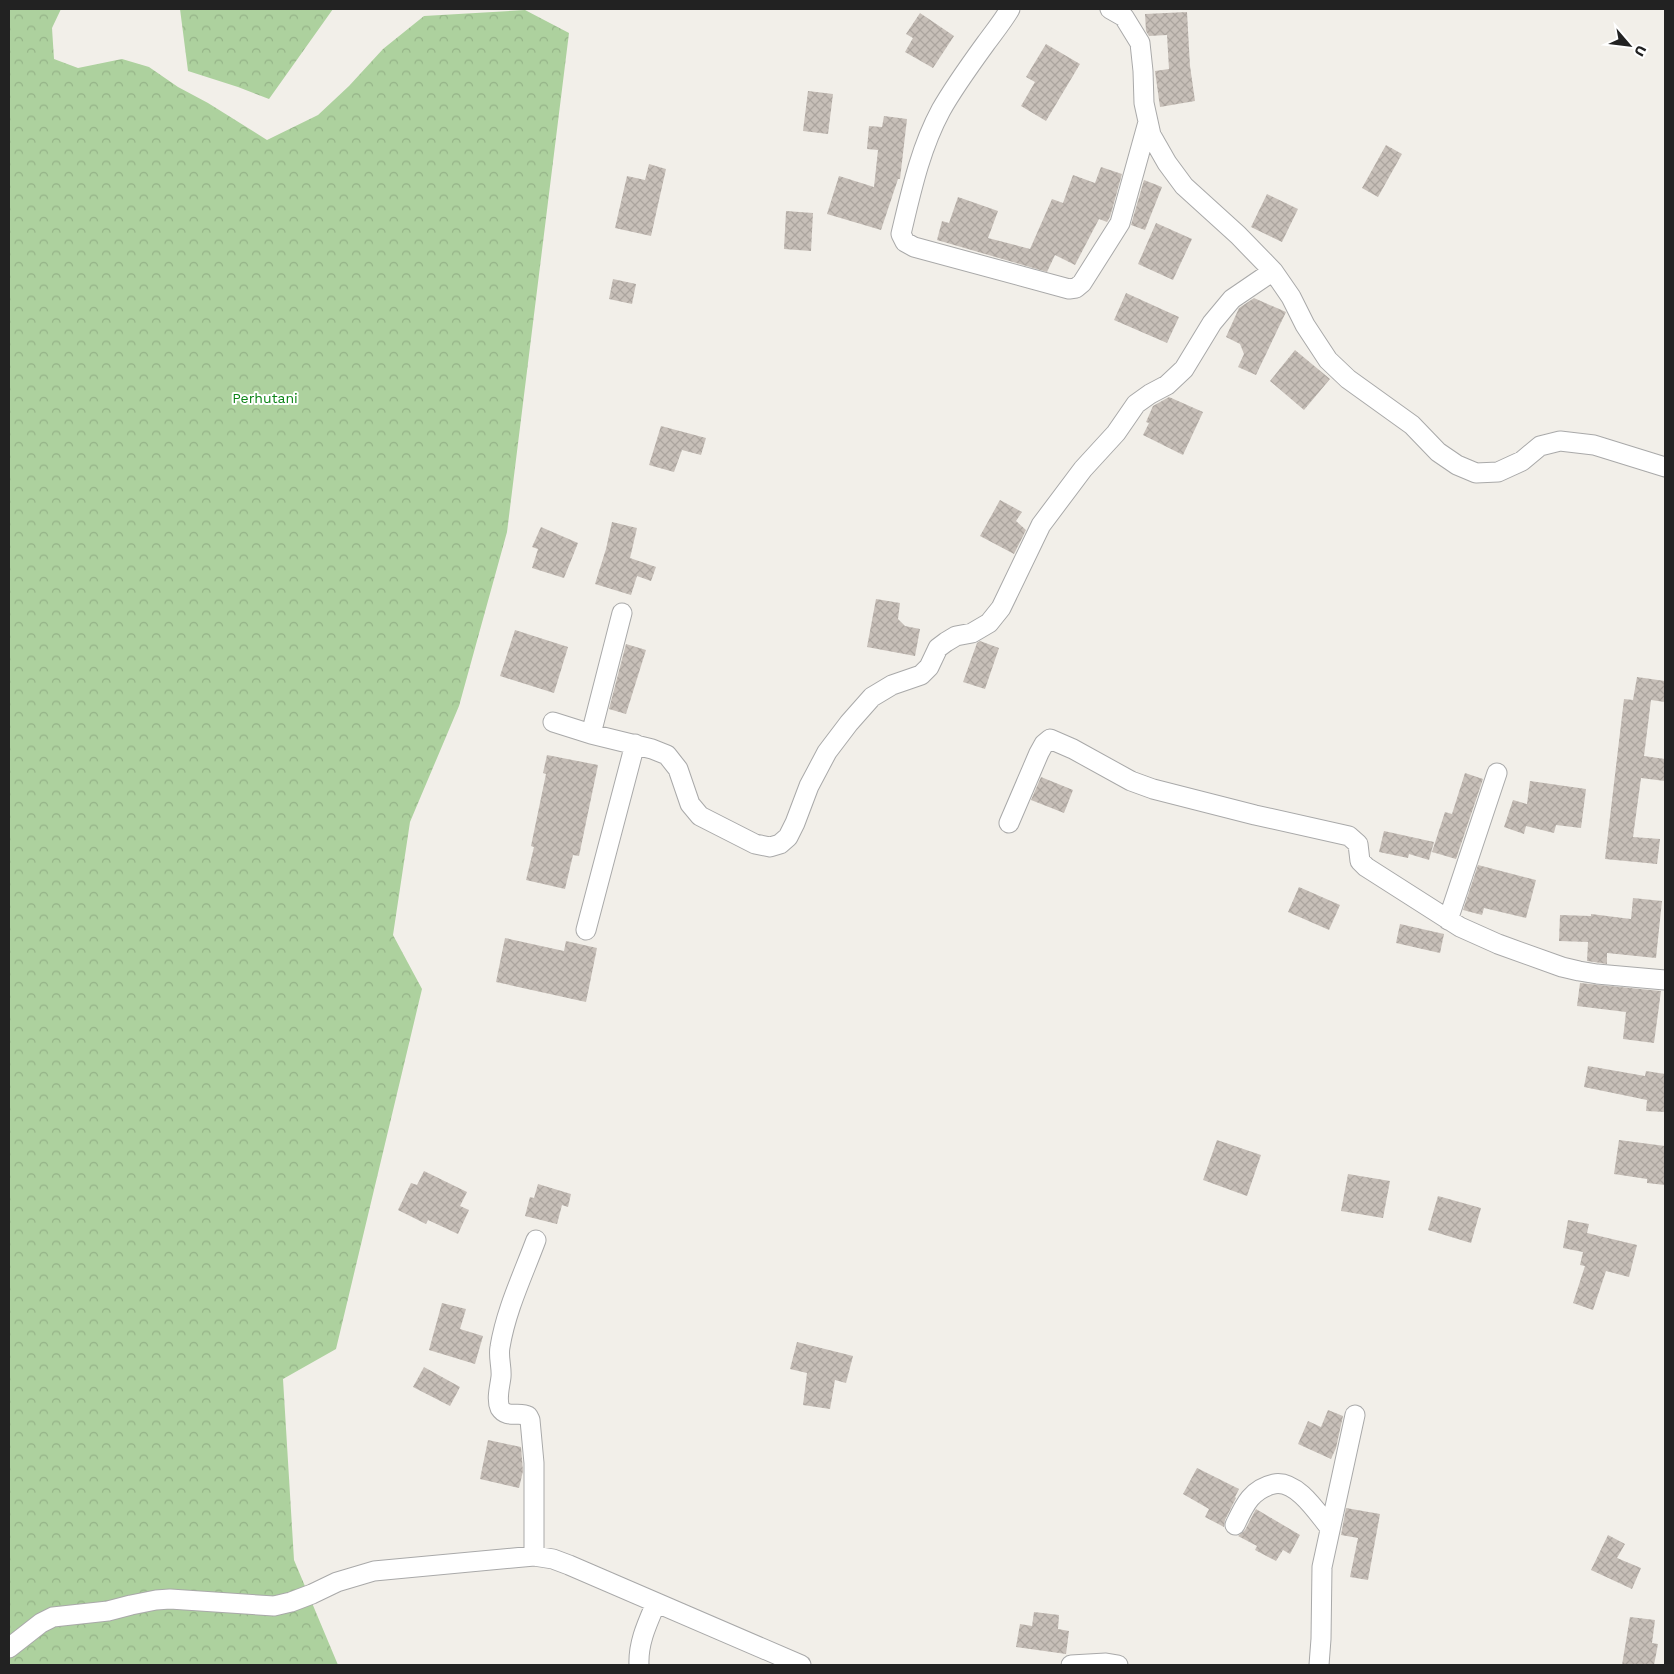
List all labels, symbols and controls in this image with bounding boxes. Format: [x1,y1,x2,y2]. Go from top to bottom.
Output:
north arrow [1604,20,1654,70]
text: U [1631,43,1650,59]
park label: Perhutani [232,390,298,406]

